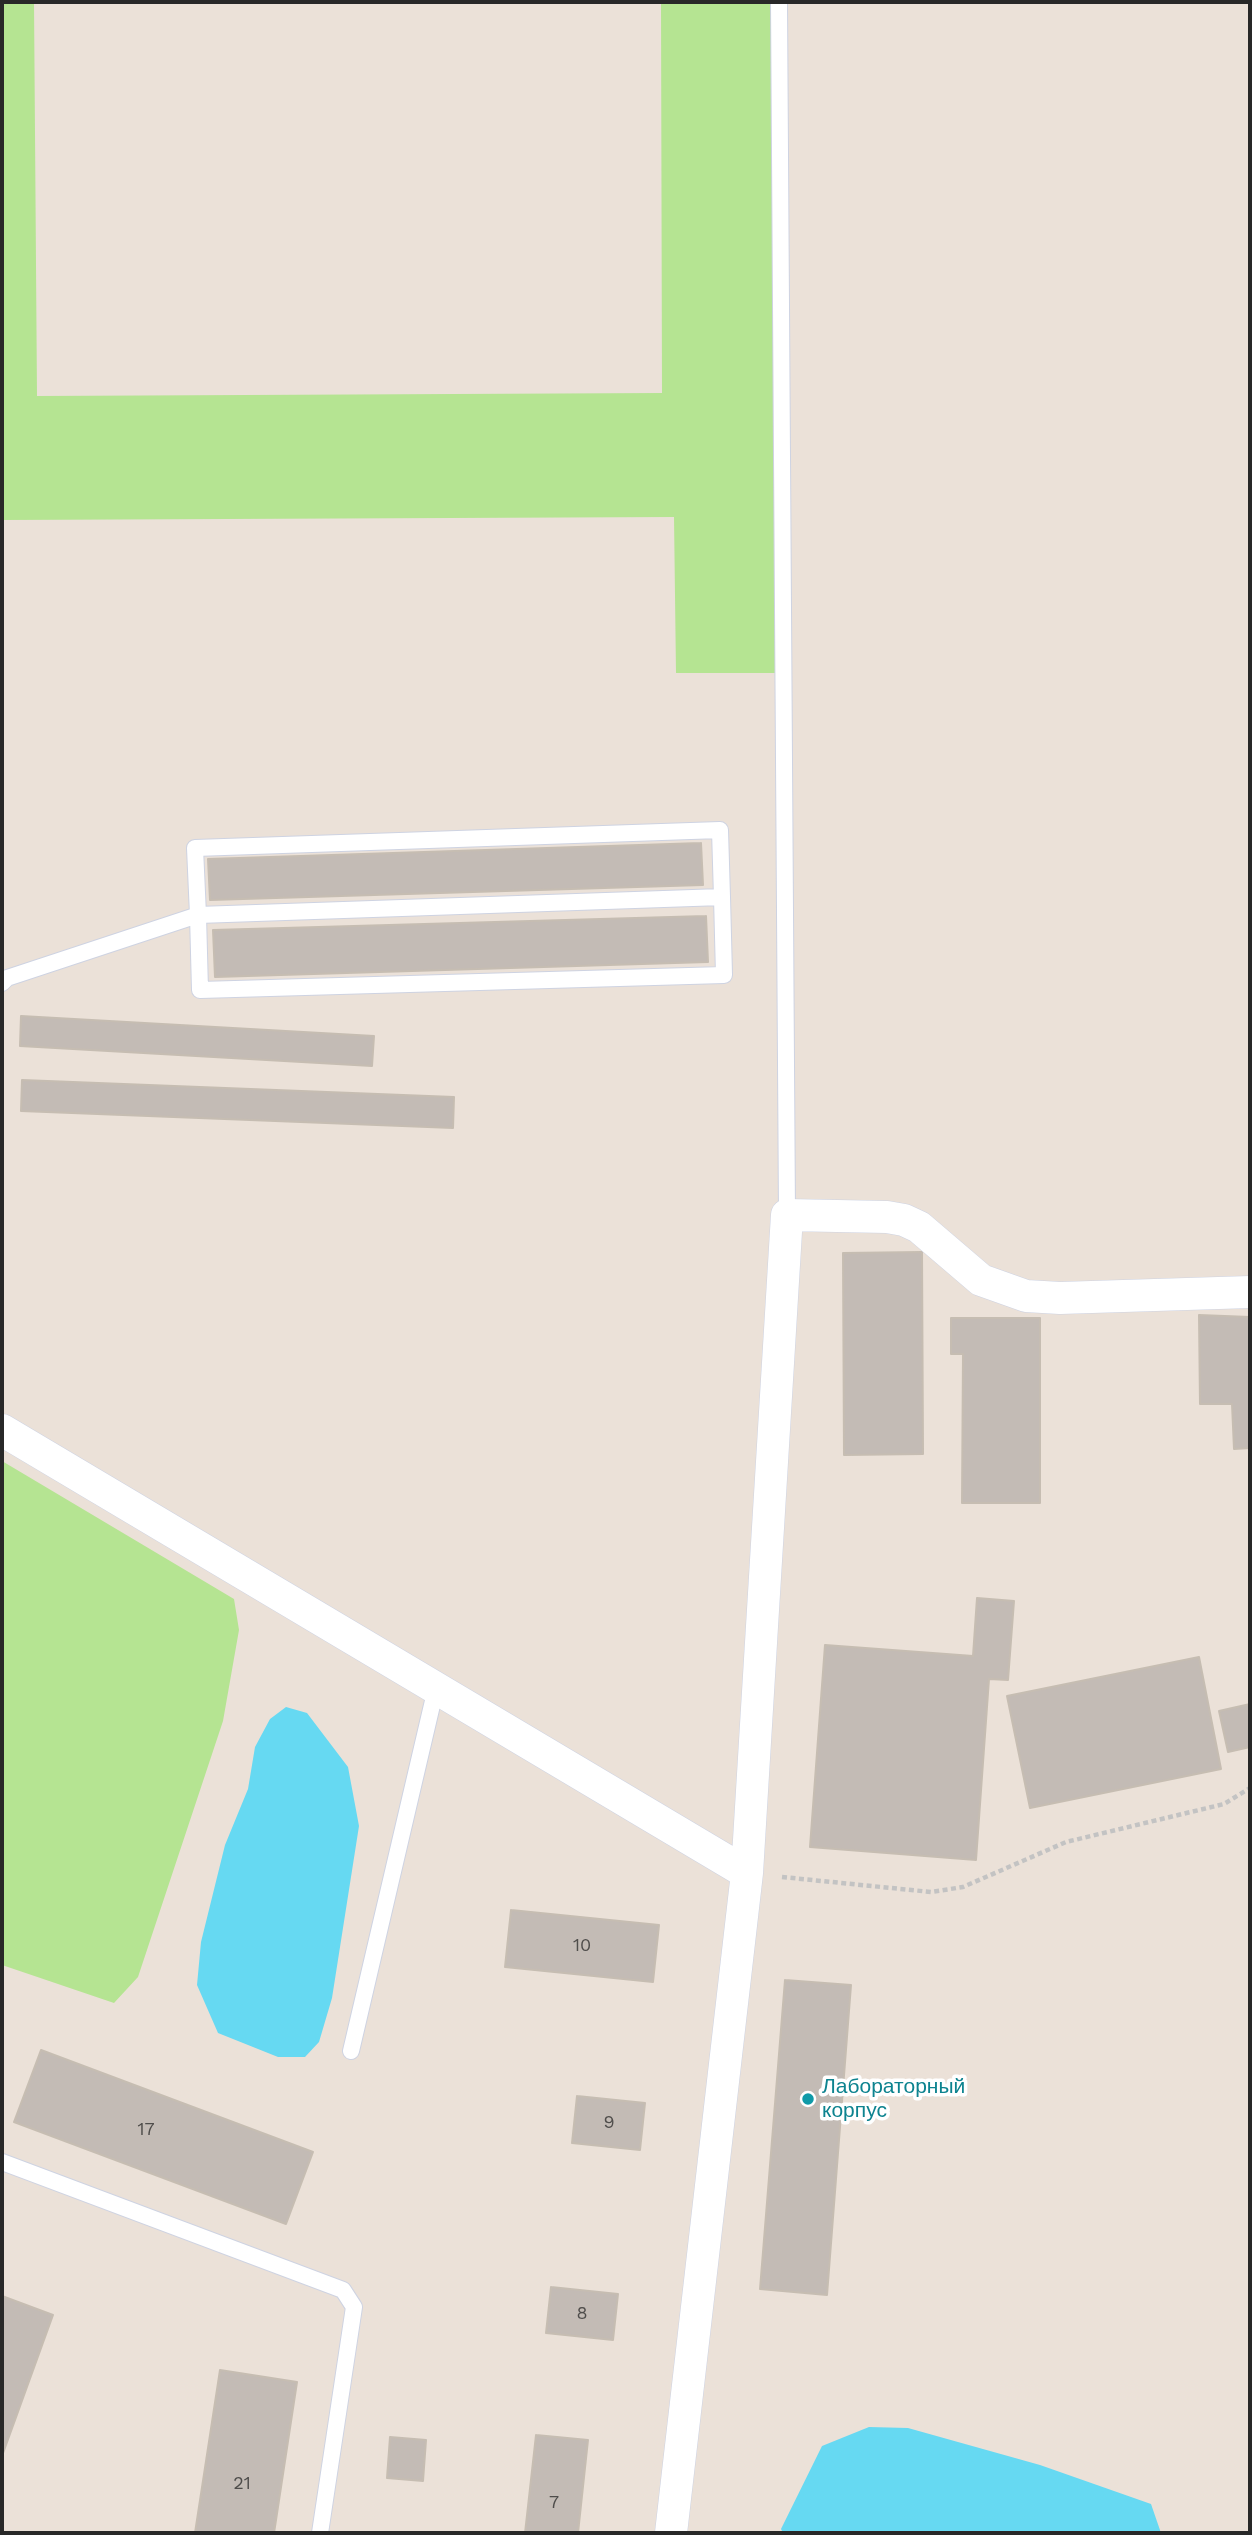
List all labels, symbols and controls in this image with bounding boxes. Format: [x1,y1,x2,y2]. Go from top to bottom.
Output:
house number: 10 [573,1935,591,1957]
place label: Лабораторный корпус [822,2074,965,2124]
marker: Лабораторный корпус [800,2091,816,2107]
house number: 9 [603,2112,615,2134]
house number: 17 [137,2119,155,2141]
house number: 8 [576,2303,588,2325]
house number: 21 [233,2473,251,2495]
house number: 7 [549,2492,559,2514]

